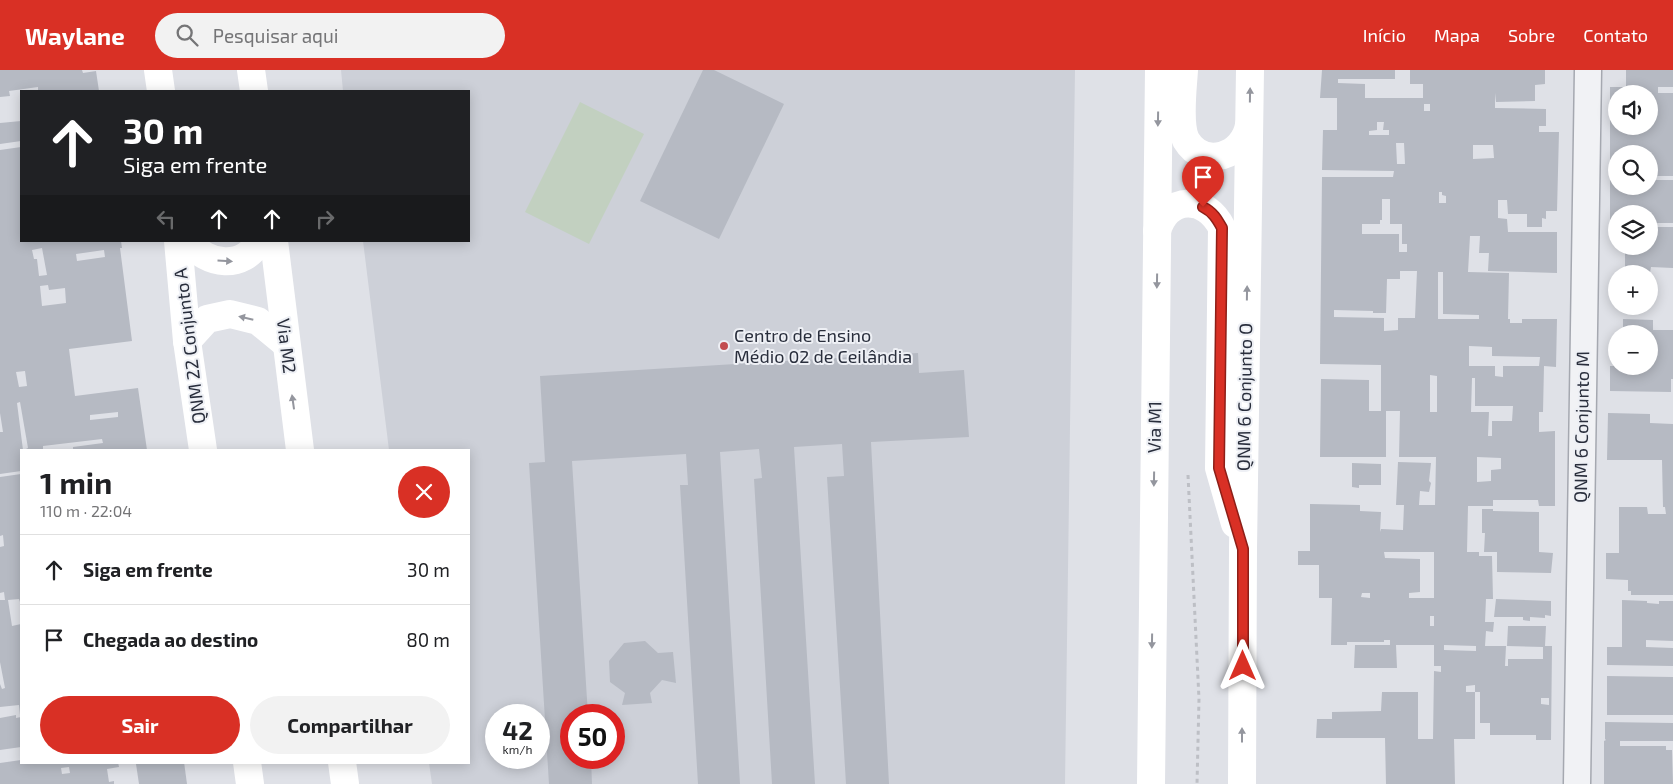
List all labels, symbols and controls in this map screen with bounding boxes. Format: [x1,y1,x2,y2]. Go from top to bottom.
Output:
search box [155,13,505,58]
text: Waylane [25,21,125,50]
icon: search [173,21,201,49]
text: Pesquisar aqui [213,24,338,47]
text: Início [1363,24,1406,46]
text: Mapa [1434,24,1480,46]
text: Sobre [1508,24,1555,46]
text: Contato [1583,24,1648,46]
map controls [1608,85,1658,375]
button: sound [1608,85,1658,135]
one-way arrow [1246,87,1254,103]
text: 30 m [123,109,203,151]
icon: ahead [40,110,105,175]
one-way arrow [1154,111,1162,127]
button: search [1608,145,1658,195]
text: Siga em frente [123,151,267,177]
pin [1182,156,1224,207]
icon: arrive [1189,163,1217,191]
icon: left [152,205,180,233]
icon: ahead [205,205,233,233]
icon: ahead [258,205,286,233]
icon: right [311,205,339,233]
button: layers [1608,205,1658,255]
one-way arrow [217,257,233,265]
button: + [1608,265,1658,315]
street label: QNM 22 Conjunto A [168,266,209,425]
one-way arrow [1152,273,1160,289]
one-way arrow [1243,285,1251,301]
one-way arrow [238,314,253,322]
street label: Via M2 [273,317,301,375]
street label: QNM 6 Conjunto O [1232,323,1256,471]
place label: Centro de Ensino Médio 02 de Ceilândia [734,324,912,367]
button: − [1608,325,1658,375]
marker: Centro de Ensino Médio 02 de Ceilândia [718,340,730,352]
street label: QNM 6 Conjunto M [1569,351,1593,503]
one-way arrow [289,393,297,409]
street label: Via M1 [1143,401,1165,453]
text: 1 min [40,464,112,500]
button: close [398,466,450,518]
one-way arrow [1150,471,1158,487]
text: 110 m · 22:04 [40,501,132,520]
icon: ahead [40,556,68,584]
text: Siga em frente [83,558,213,581]
text: 30 m [407,558,450,581]
icon: arrive [40,626,68,654]
text: Chegada ao destino [83,628,258,651]
text: 80 m [406,628,450,651]
one-way arrow [1148,633,1156,649]
position arrow [1216,639,1268,691]
button: Sair [40,696,240,754]
button: Compartilhar [250,696,450,754]
speed limit sign: 50 [560,704,625,769]
text: 42 [502,715,533,745]
one-way arrow [1238,727,1246,743]
text: km/h [503,742,532,756]

